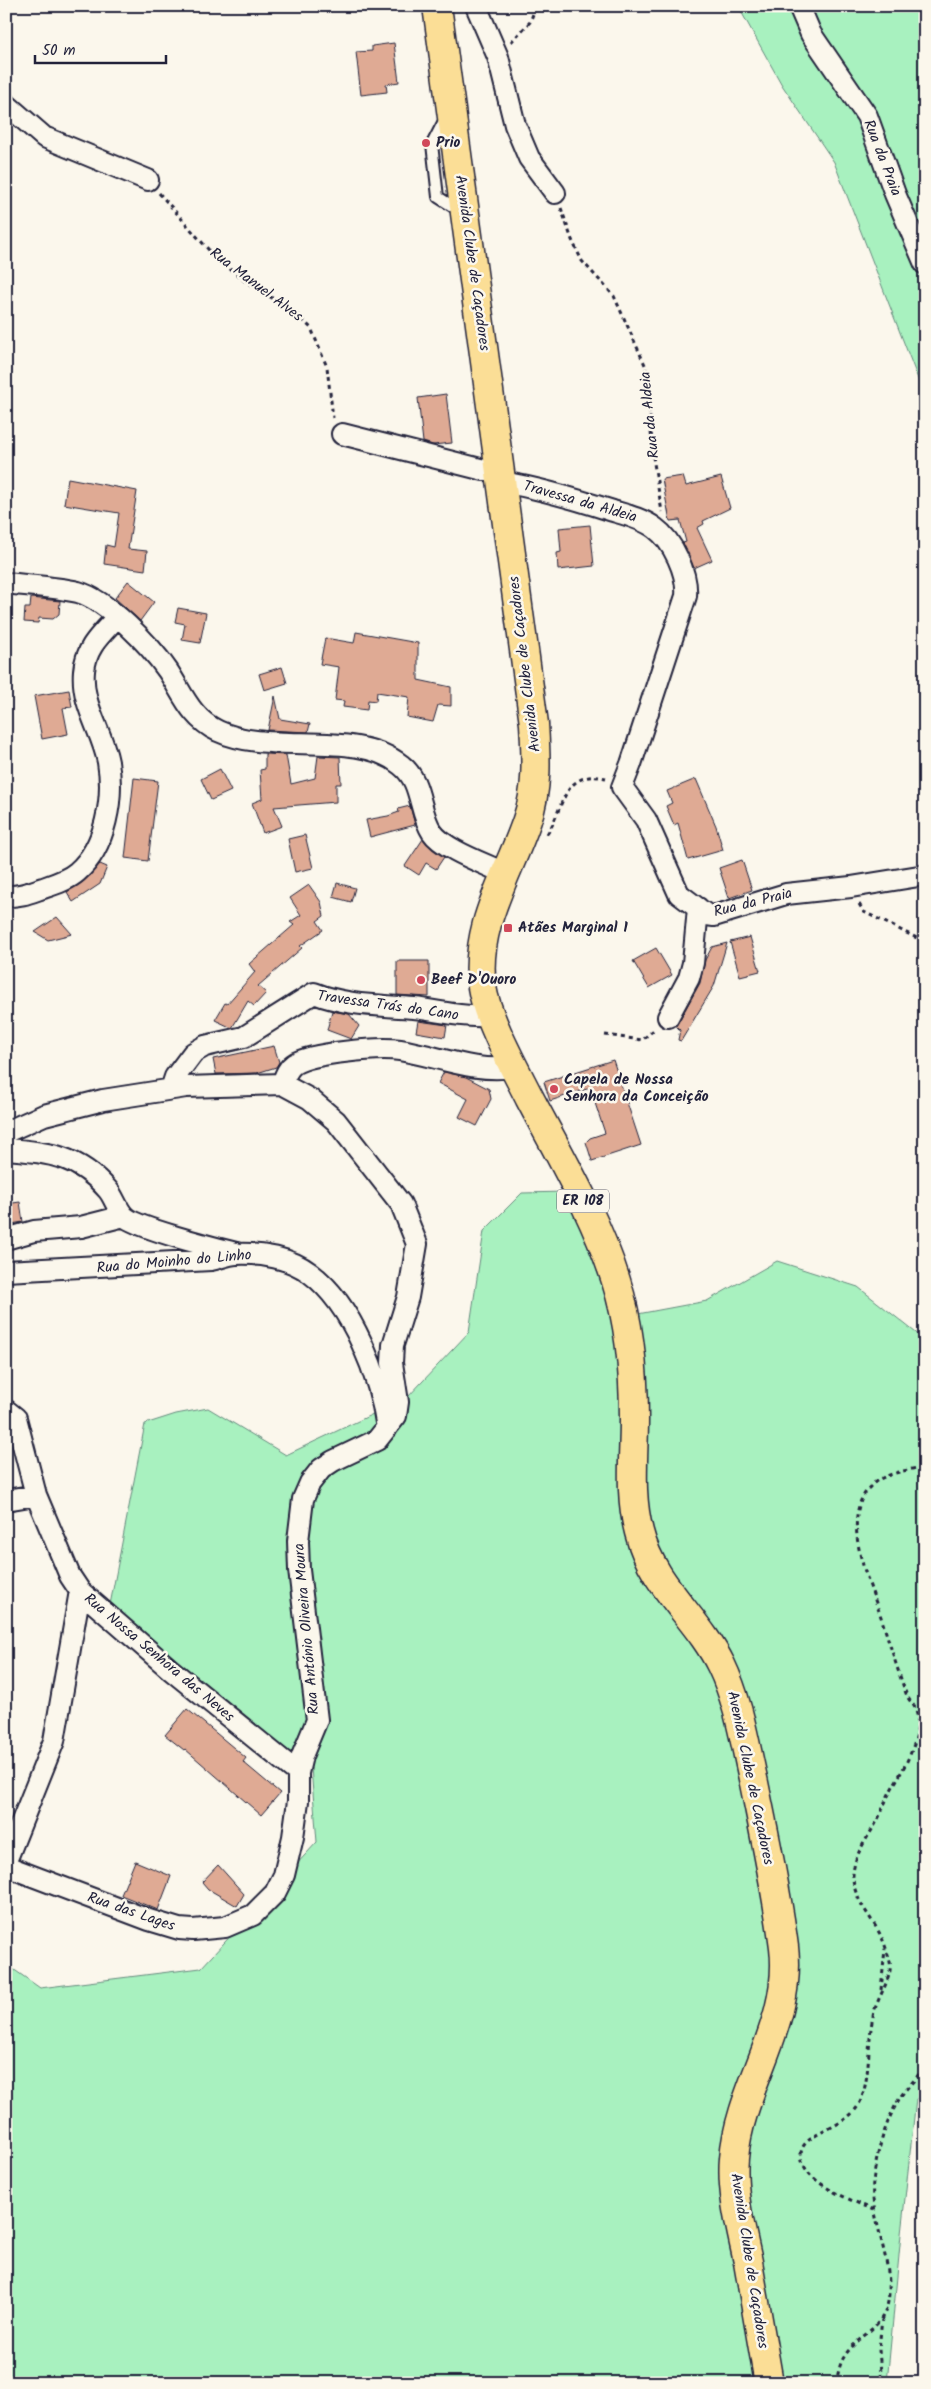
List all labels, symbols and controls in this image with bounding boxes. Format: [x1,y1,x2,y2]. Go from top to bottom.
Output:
scale bar [35,32,166,64]
text: 50 m [42,39,76,63]
street label: Rua da Praia [856,116,908,200]
place label: Prio [436,131,461,155]
marker: Prio [420,137,432,149]
street label: Avenida Clube de Caçadores [448,174,496,353]
street label: Rua Manuel Alves [204,242,308,329]
street label: Rua da Aldeia [634,370,666,460]
street label: Travessa da Aldeia [520,474,640,530]
street label: Avenida Clube de Caçadores [502,574,548,753]
street label: Rua da Praia [711,882,795,924]
place label: Atães Marginal 1 [518,916,628,940]
marker: Atães Marginal 1 [502,922,514,934]
place label: Beef D'Ouoro [431,968,516,992]
marker: Beef D'Ouoro [415,974,427,986]
street label: Travessa Trás do Cano [316,984,460,1028]
place label: Capela de Nossa Senhora da Conceição [564,1068,709,1109]
marker: Capela de Nossa Senhora da Conceição [548,1083,560,1095]
road number: ER 108 [557,1190,609,1212]
street label: Rua do Moinho do Linho [96,1243,253,1281]
street label: Rua António Oliveira Moura [288,1542,326,1716]
street label: Rua Nossa Senhora das Neves [78,1588,240,1729]
street label: Avenida Clube de Caçadores [720,1689,780,1868]
street label: Rua das Lages [84,1886,179,1938]
street label: Avenida Clube de Caçadores [723,2172,775,2351]

